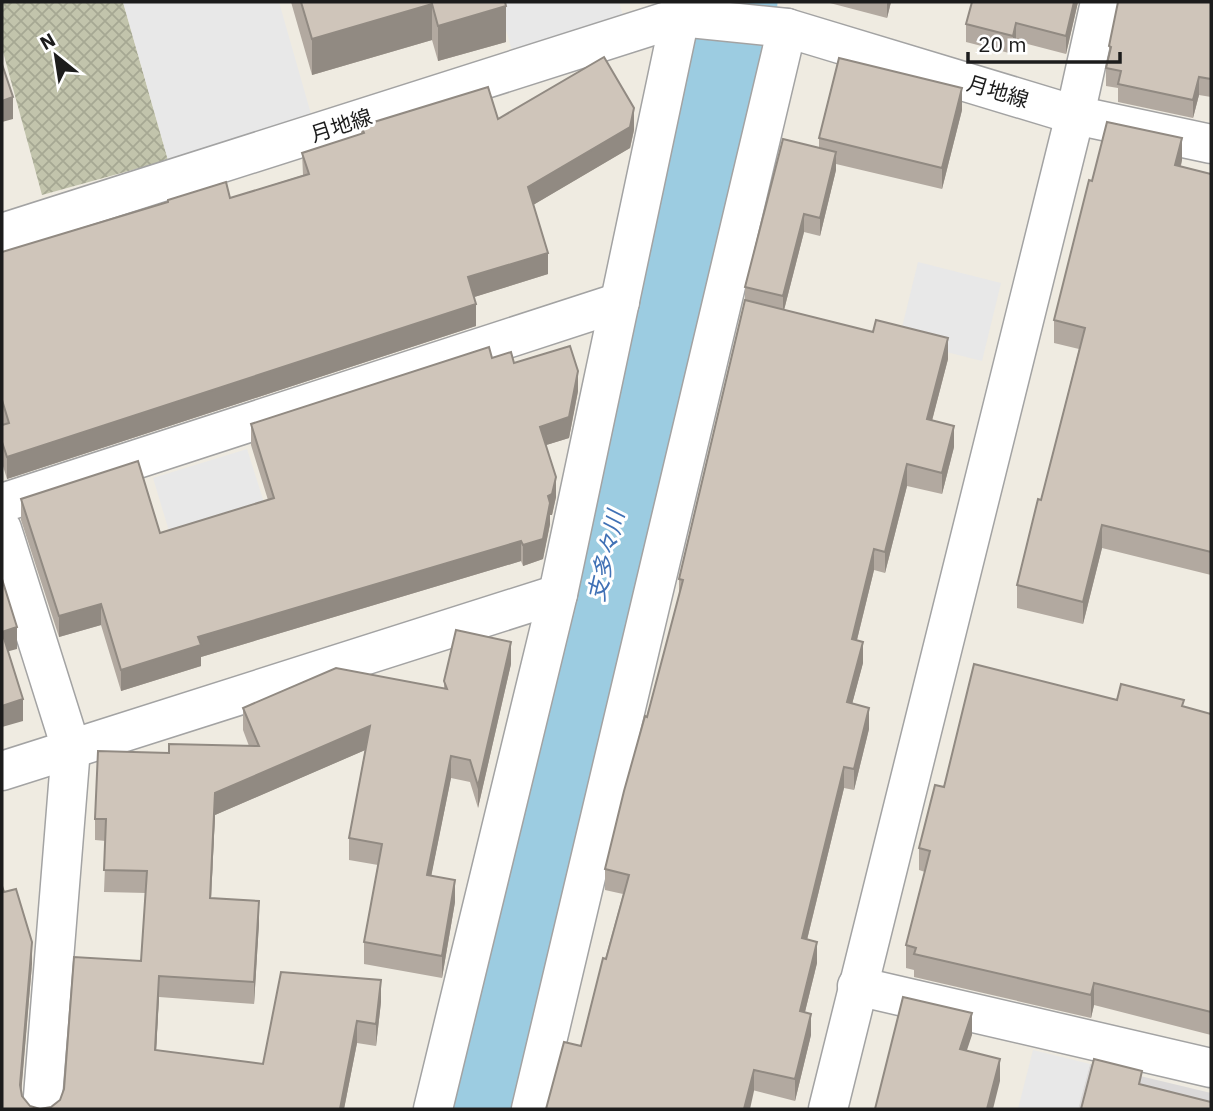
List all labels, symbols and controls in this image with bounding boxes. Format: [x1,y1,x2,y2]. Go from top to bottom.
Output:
north arrow [21,21,91,91]
scale bar [968,21,1120,65]
text: N [36,27,59,55]
text: 20 m [978,30,1027,58]
street label: 月地線 [964,68,1032,114]
street label: 月地線 [307,102,375,148]
water label: 支多々川 [580,505,631,604]

